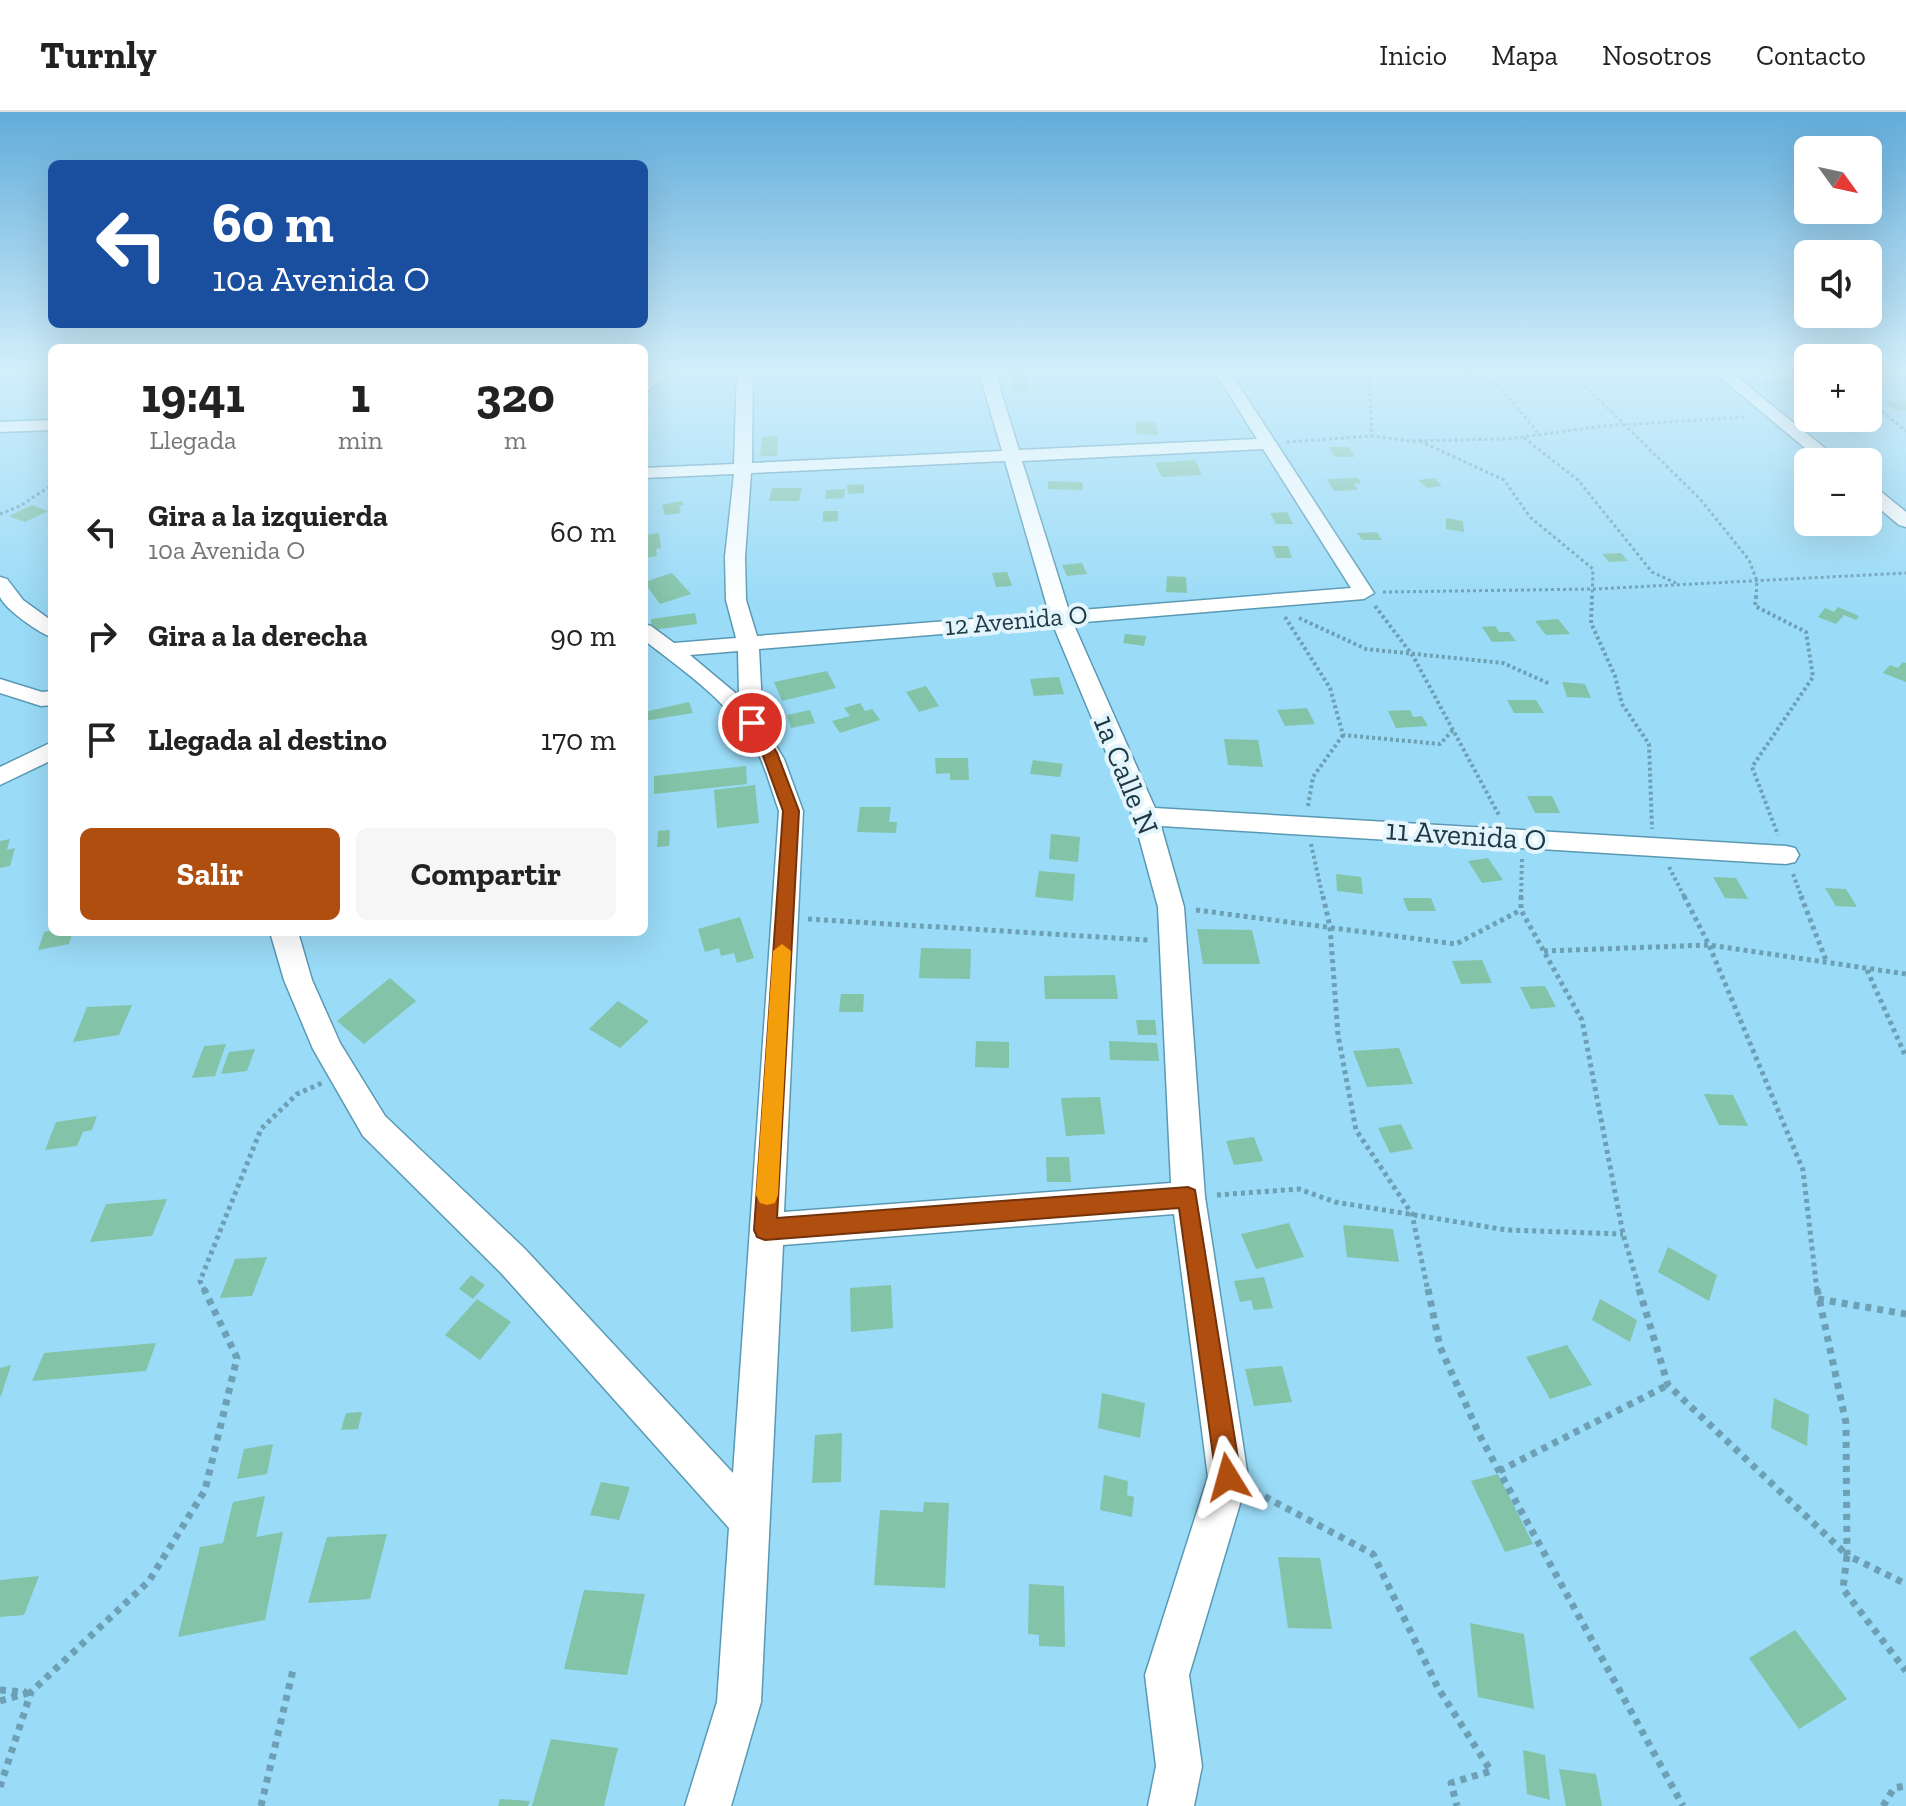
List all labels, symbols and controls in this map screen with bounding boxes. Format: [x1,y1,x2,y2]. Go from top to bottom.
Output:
text: Turnly [40,32,157,78]
text: Inicio [1379,39,1447,72]
text: Mapa [1491,39,1558,72]
text: Nosotros [1602,39,1712,72]
text: Contacto [1756,39,1866,72]
north arrow [1794,136,1882,224]
map controls [1794,136,1882,536]
text: 60 m [212,189,334,256]
icon: left [80,192,184,296]
button: sound [1794,240,1882,328]
text: 10a Avenida O [212,257,430,300]
button: + [1794,344,1882,432]
text: 19:41 [141,367,245,424]
text: 1 [351,367,370,424]
text: 320 [476,367,555,424]
text: Llegada [150,424,237,456]
text: min [338,424,383,456]
text: m [504,424,527,456]
button: − [1794,448,1882,536]
text: Gira a la izquierda [148,498,388,534]
icon: left [80,510,124,554]
text: 60 m [550,514,616,550]
text: 10a Avenida O [148,534,305,566]
street label: 12 Avenida O [943,598,1089,642]
icon: right [80,614,124,658]
text: Gira a la derecha [148,618,368,654]
text: 90 m [550,618,616,654]
pin [718,689,786,757]
icon: arrive [730,701,774,745]
street label: 1a Calle N [1086,710,1166,840]
icon: arrive [80,718,124,762]
text: Llegada al destino [148,722,387,758]
text: 170 m [541,722,616,758]
street label: 11 Avenida O [1384,811,1548,859]
button: Salir [80,828,340,920]
button: Compartir [356,828,616,920]
position arrow [1186,1435,1270,1519]

